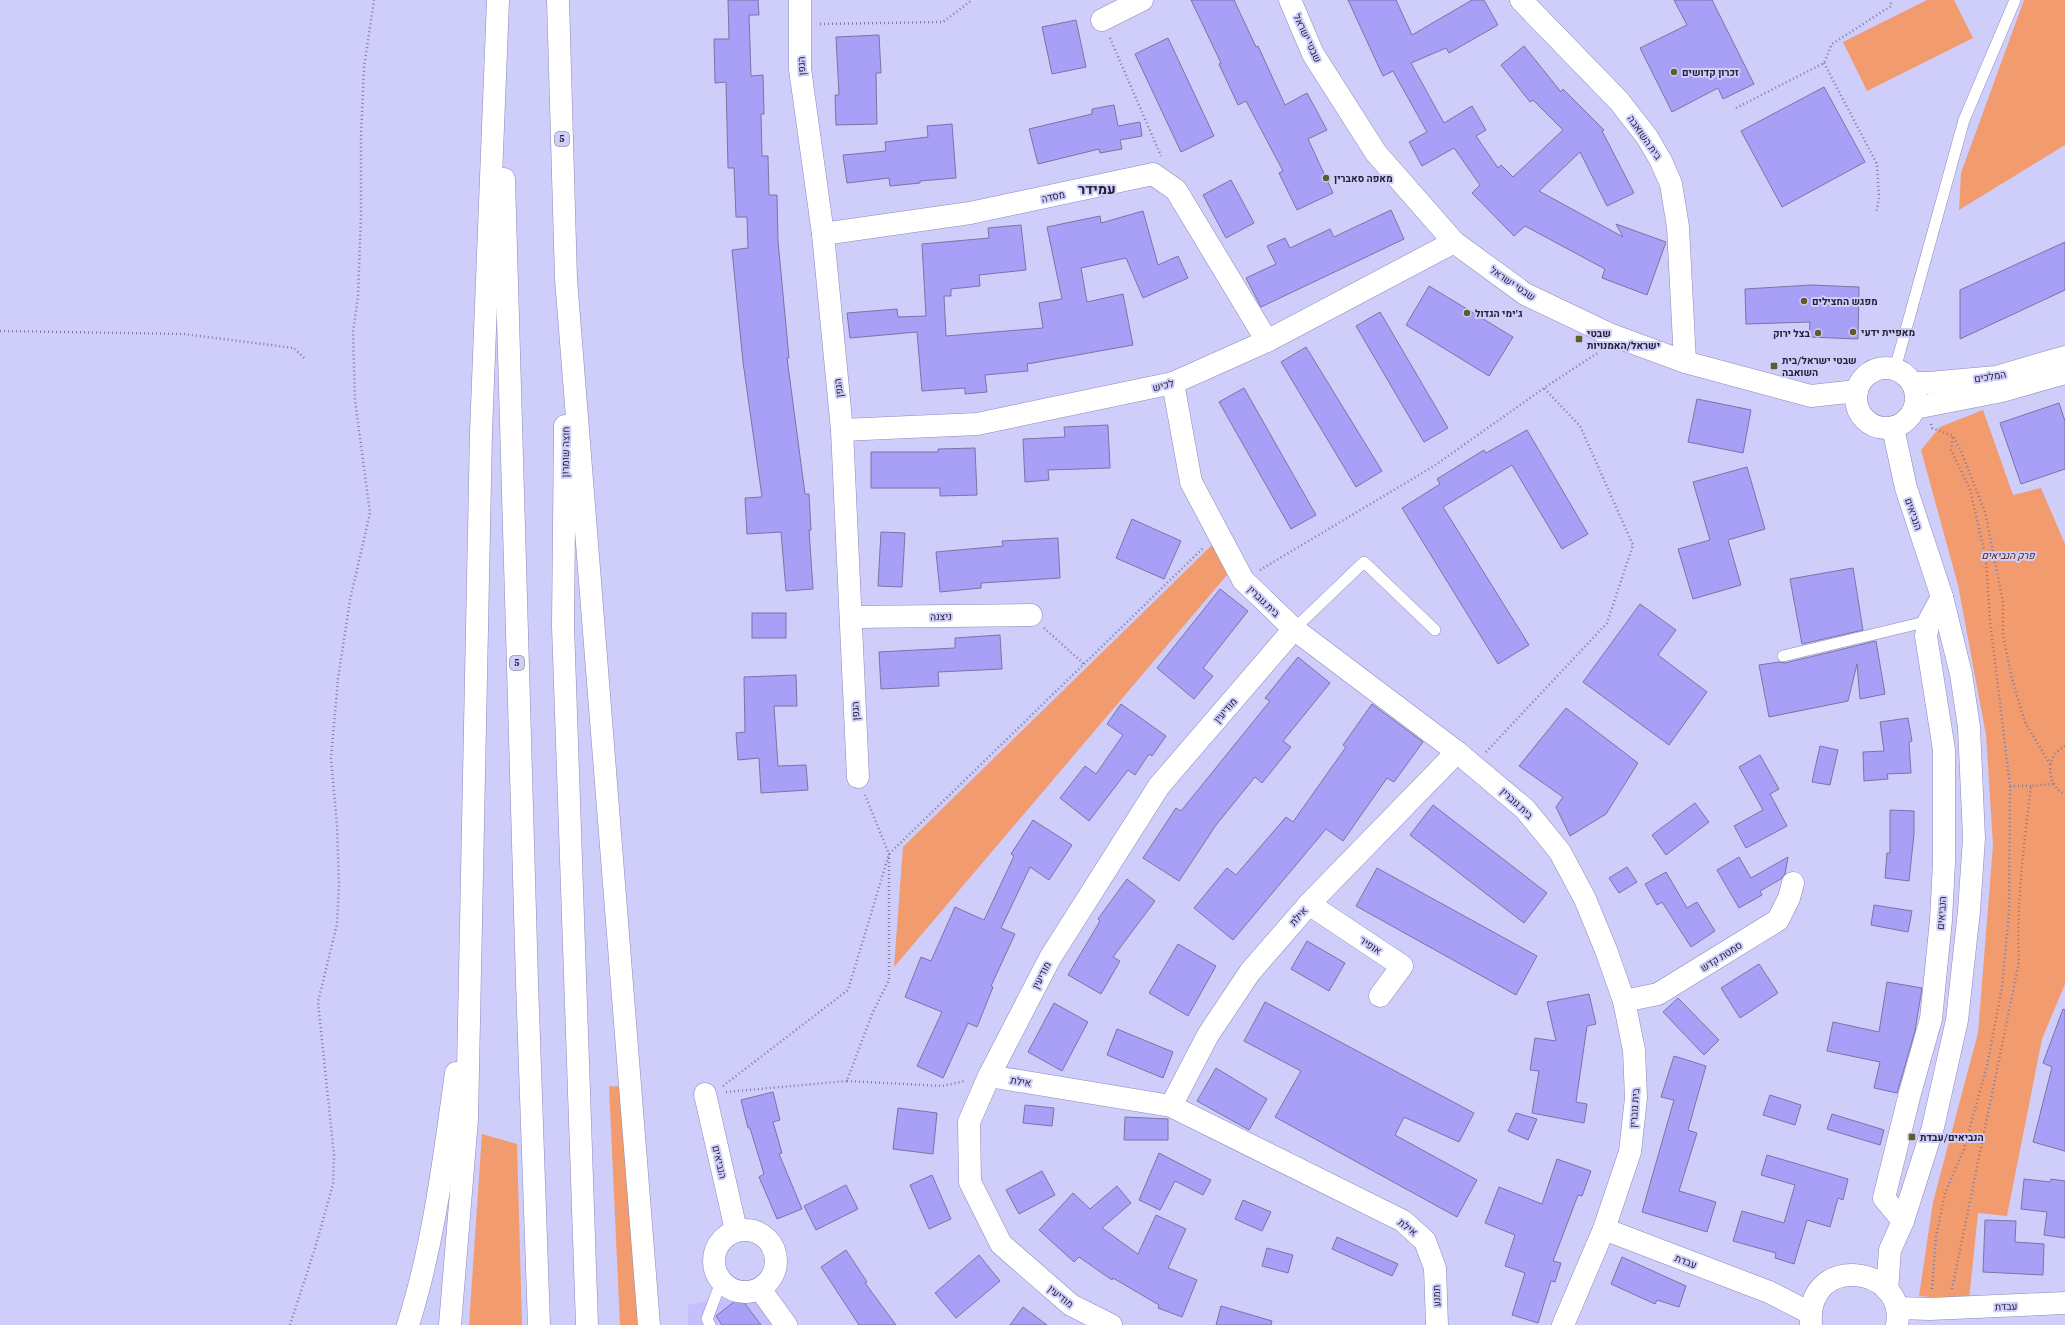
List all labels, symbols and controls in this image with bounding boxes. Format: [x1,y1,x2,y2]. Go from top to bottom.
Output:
street label: שבטי ישראל [1291,12,1324,65]
street label: הגפן [795,56,808,76]
place label: זכרון קדושים [1682,66,1739,79]
marker: זכרון קדושים [1669,67,1679,77]
street label: בית השואבה [1625,113,1665,163]
road number: 5 [555,132,569,146]
place label: מאפה סאברין [1334,172,1393,185]
marker: מאפה סאברין [1321,173,1331,183]
district label: עמידר [1078,180,1116,198]
street label: מסדה [1040,188,1066,205]
street label: שבטי ישראל [1487,263,1538,303]
place label: מפגש החצילים [1812,295,1878,308]
marker: מפגש החצילים [1799,296,1809,306]
place label: ג'ימי הגדול [1475,307,1523,320]
marker: ג'ימי הגדול [1462,308,1472,318]
place label: מאפיית ידעי [1861,326,1915,339]
place label: שבטי ישראל/האמנויות [1587,327,1660,352]
place label: בצל ירוק [1773,327,1811,340]
marker: מאפיית ידעי [1848,327,1858,337]
marker: בצל ירוק [1813,328,1823,338]
marker: שבטי ישראל/האמנויות [1574,334,1584,344]
place label: שבטי ישראל/בית השואבה [1782,354,1857,379]
marker: שבטי ישראל/בית השואבה [1769,361,1779,371]
street label: המלכים [1973,368,2007,385]
street label: לכיש [1151,377,1175,394]
street label: הגפן [831,378,846,398]
street label: חוצה שומרון [559,427,572,477]
street label: הנביאים [1902,496,1925,532]
park label: פרק הנביאים [1981,549,2035,562]
street label: בית גוברין [1245,583,1283,620]
street label: ניצנה [930,610,952,623]
road number: 5 [510,656,524,670]
street label: מודיעין [1211,695,1240,726]
street label: הגפן [849,701,862,721]
street label: בית גוברין [1498,785,1536,822]
street label: הנביאים [1934,896,1949,930]
street label: אילת [1287,904,1310,928]
street label: אופיר [1357,933,1384,957]
street label: סמטת קדש [1698,939,1745,974]
street label: מודיעין [1029,959,1054,991]
street label: אילת [1010,1073,1032,1090]
street label: בית גוברין [1627,1087,1642,1128]
place label: הנביאים/עבדת [1920,1131,1984,1144]
marker: הנביאים/עבדת [1907,1132,1917,1142]
street label: הנביאים [709,1144,730,1180]
street label: אילת [1395,1216,1420,1239]
street label: עבדת [1673,1251,1699,1272]
street label: מודיעין [1045,1282,1076,1311]
street label: תמנע [1430,1285,1443,1307]
street label: עבדת [1994,1299,2018,1314]

